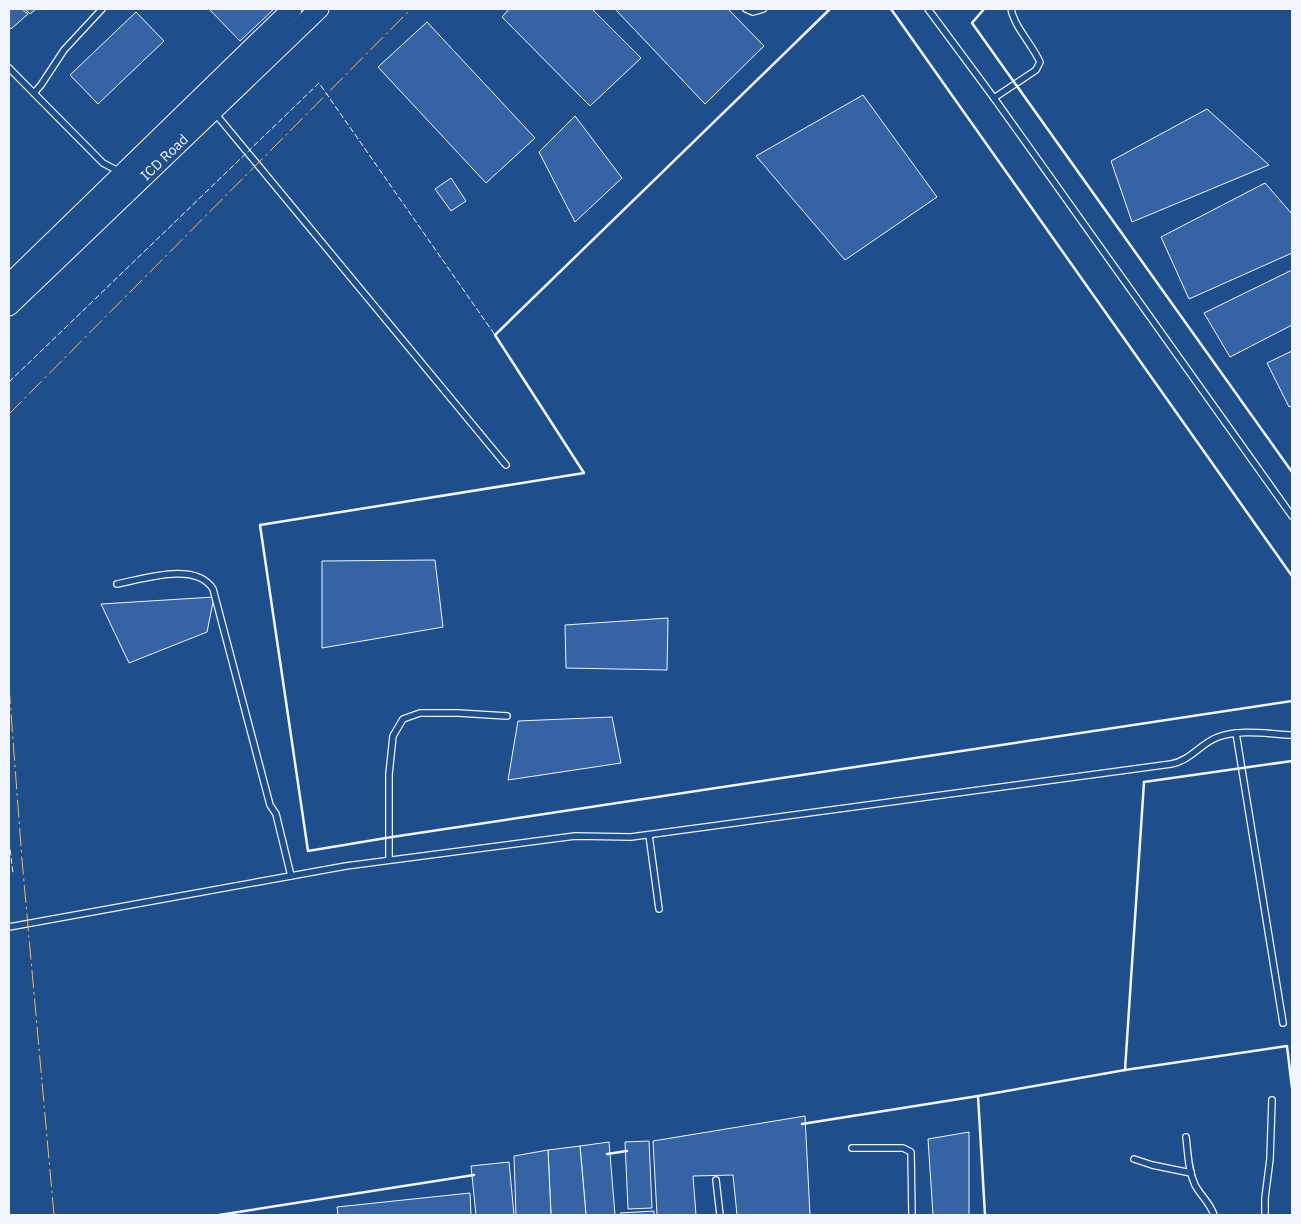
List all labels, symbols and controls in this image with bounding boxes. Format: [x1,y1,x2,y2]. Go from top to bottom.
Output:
street label: ICD Road [137,130,192,184]

